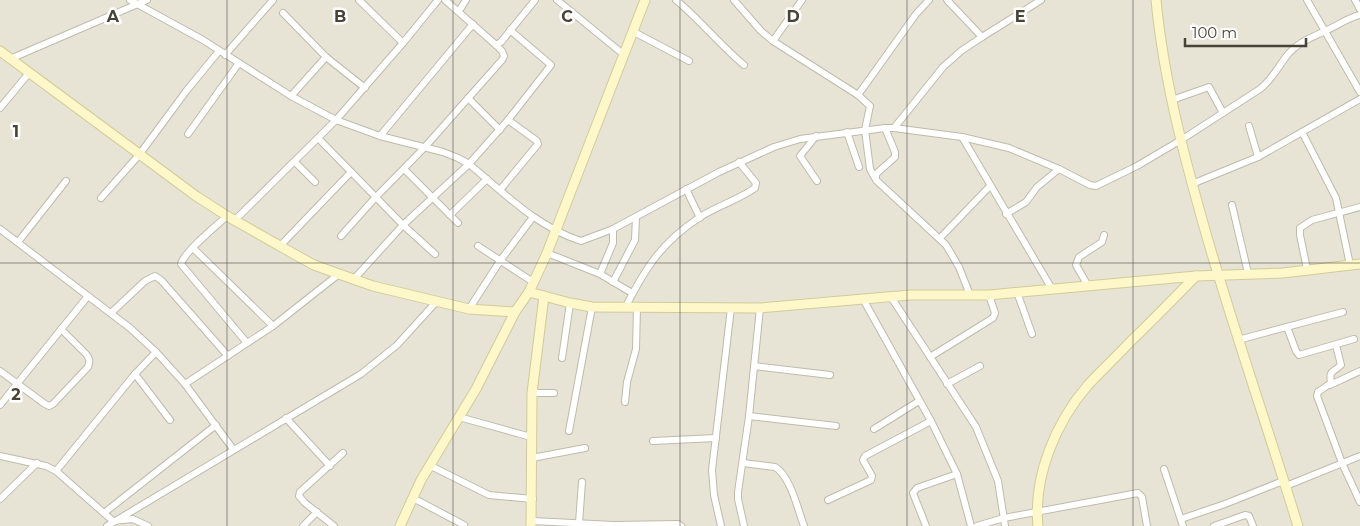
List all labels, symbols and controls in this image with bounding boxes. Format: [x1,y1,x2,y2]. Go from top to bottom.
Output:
text: A [106,7,120,26]
text: B [334,7,346,26]
text: C [561,7,573,26]
text: D [786,7,800,26]
text: E [1015,7,1025,26]
scale bar [1185,15,1306,47]
text: 100 m [1192,23,1237,42]
text: 1 [13,122,19,141]
text: 2 [11,385,21,404]

